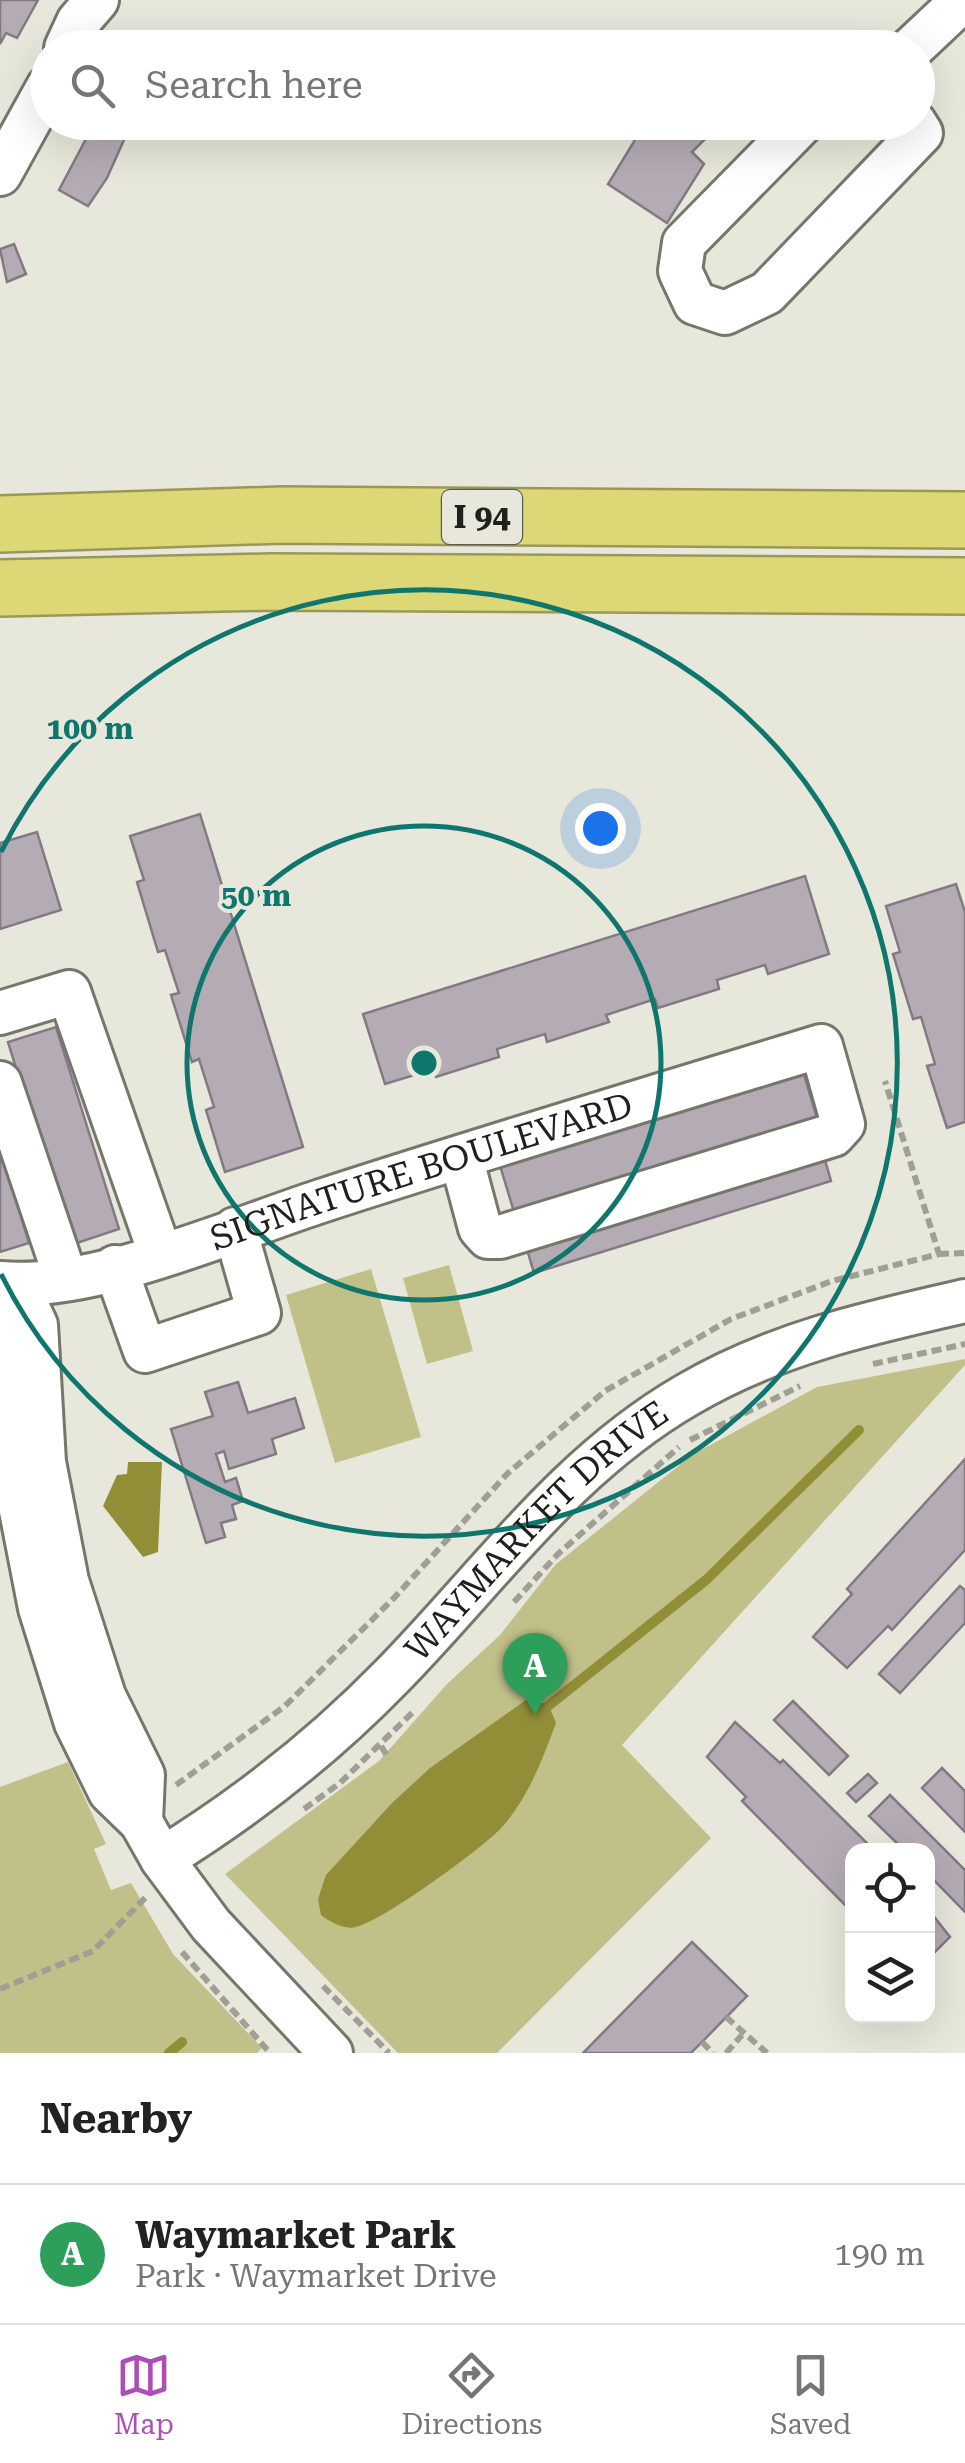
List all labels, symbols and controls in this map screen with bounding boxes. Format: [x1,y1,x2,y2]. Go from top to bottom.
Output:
search box [30,30,935,140]
icon: search [65,58,120,113]
text: Search here [145,63,363,107]
road number: I 94 [442,490,522,544]
text: 100 m [47,711,134,746]
your location [575,803,626,854]
text: 50 m [221,878,291,913]
centre of rings [406,1045,442,1081]
street label: SIGNATURE BOULEVARD [205,1085,638,1259]
street label: WAYMARKET DRIVE [397,1396,681,1672]
pin: A [502,1632,568,1715]
map controls [845,1843,935,2023]
button: locate [845,1843,935,1933]
button: layers [845,1933,935,2023]
text: Nearby [40,2094,192,2143]
text: Waymarket Park [135,2213,456,2257]
text: A [61,2235,84,2273]
text: 190 m [834,2235,925,2273]
text: Park · Waymarket Drive [135,2257,497,2295]
tab: Map [114,2348,174,2441]
tab: Directions [401,2348,542,2441]
tab: Saved [770,2348,851,2441]

